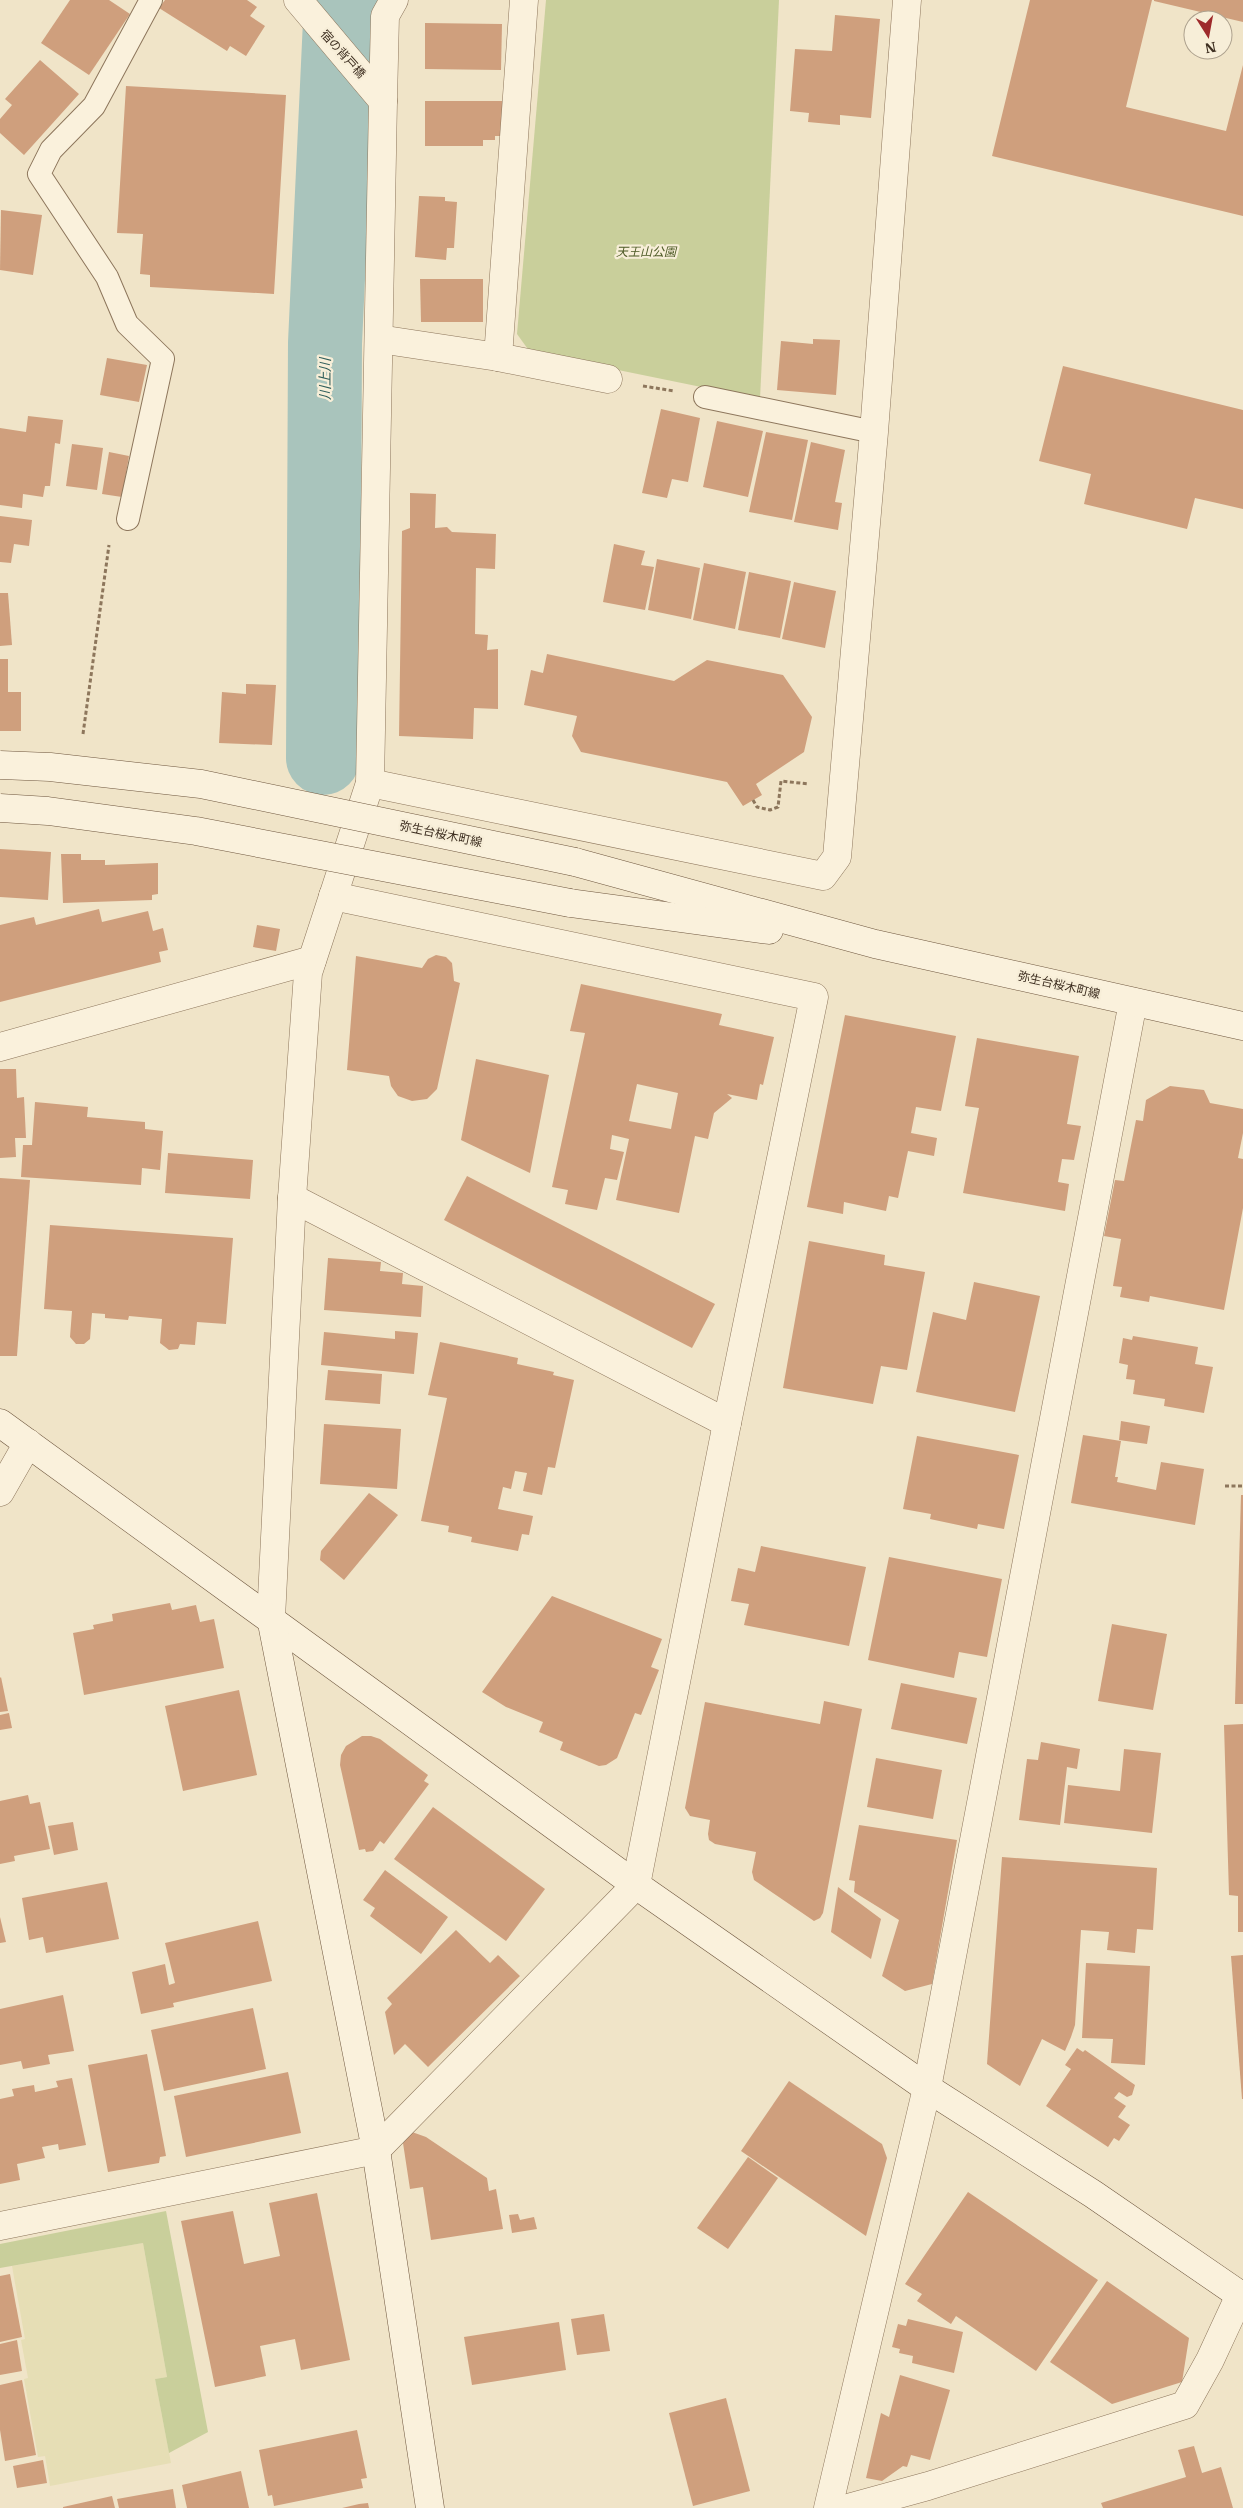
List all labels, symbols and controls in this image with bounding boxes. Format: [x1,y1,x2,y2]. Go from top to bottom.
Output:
north arrow [1183,10,1233,60]
street label: 宿の背戸橋 [318,26,369,81]
text: N [1203,38,1218,58]
park label: 天王山公園 [616,244,678,259]
water label: 川上川 [316,356,334,400]
street label: 弥生台桜木町線 [398,817,484,850]
street label: 弥生台桜木町線 [1016,968,1102,1001]

